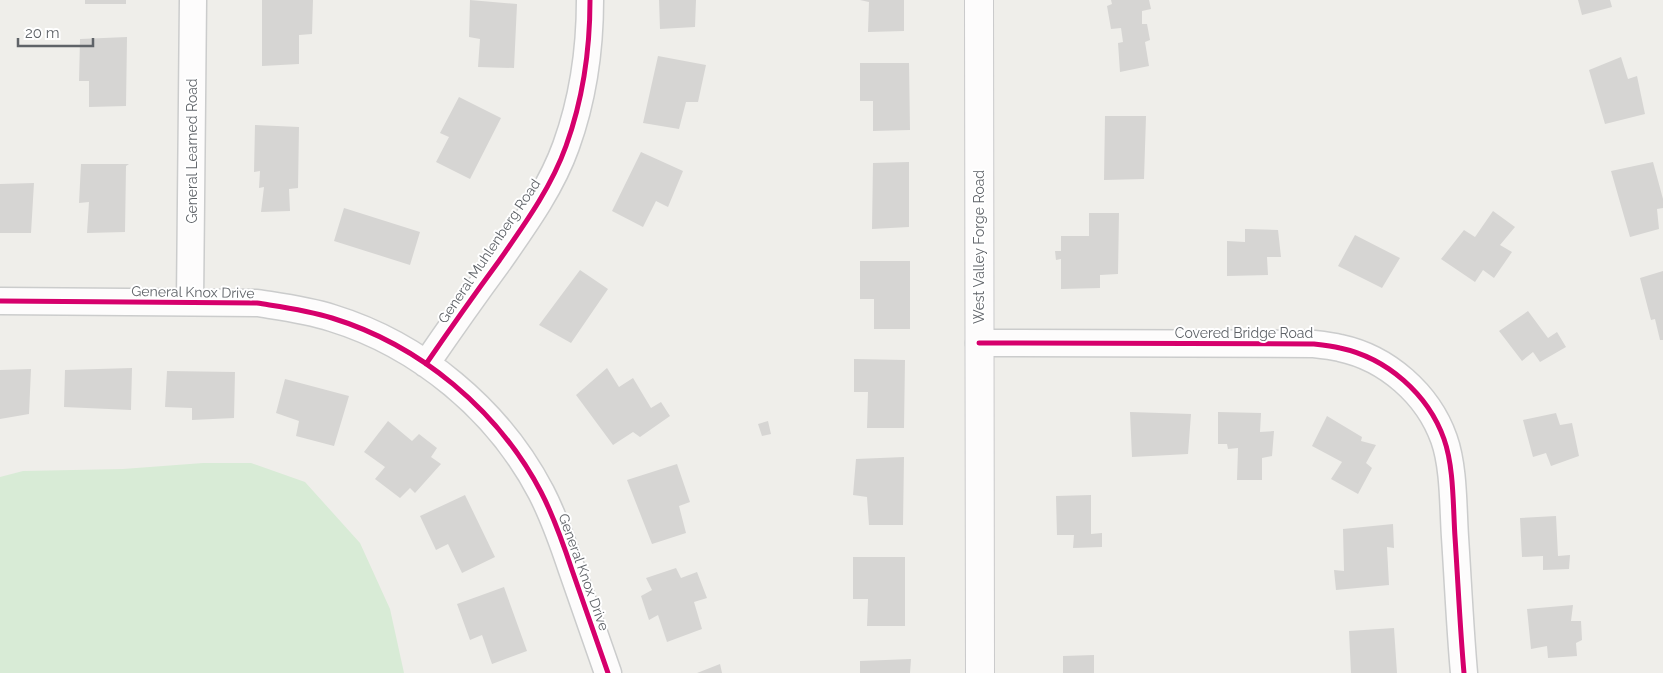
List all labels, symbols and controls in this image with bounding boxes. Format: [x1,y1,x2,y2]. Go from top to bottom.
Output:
scale bar [18,15,92,47]
text: 20 m [25,24,60,42]
street label: General Learned Road [184,78,200,224]
street label: West Valley Forge Road [971,170,987,324]
street label: General Muhlenberg Road [435,176,543,326]
street label: General Knox Drive [131,283,255,301]
street label: Covered Bridge Road [1175,325,1313,341]
street label: General Knox Drive [555,511,613,633]

